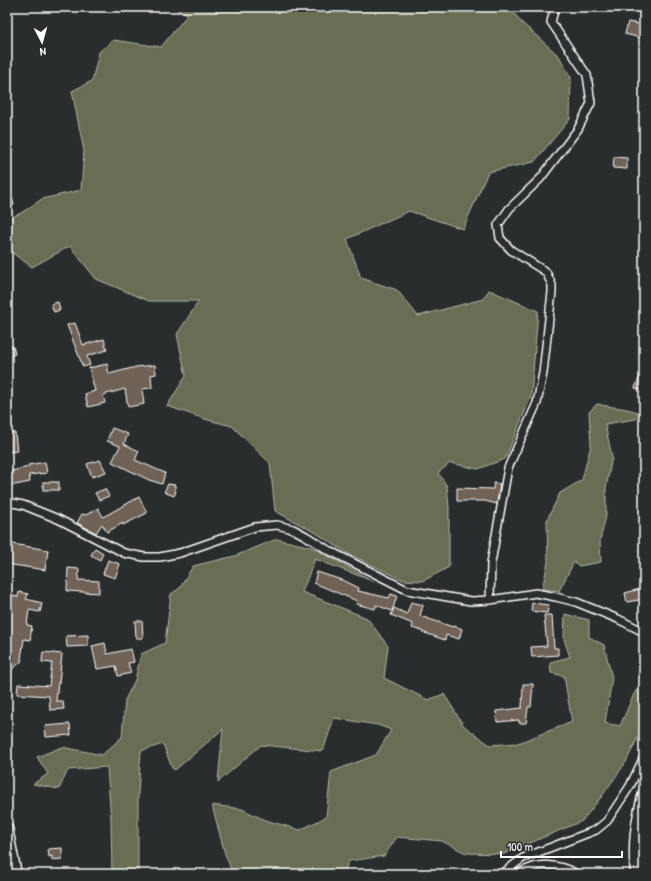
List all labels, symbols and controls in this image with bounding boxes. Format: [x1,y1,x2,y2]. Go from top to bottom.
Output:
north arrow [22,22,62,62]
text: N [39,45,47,59]
scale bar [501,833,622,859]
text: 100 m [507,838,533,855]

